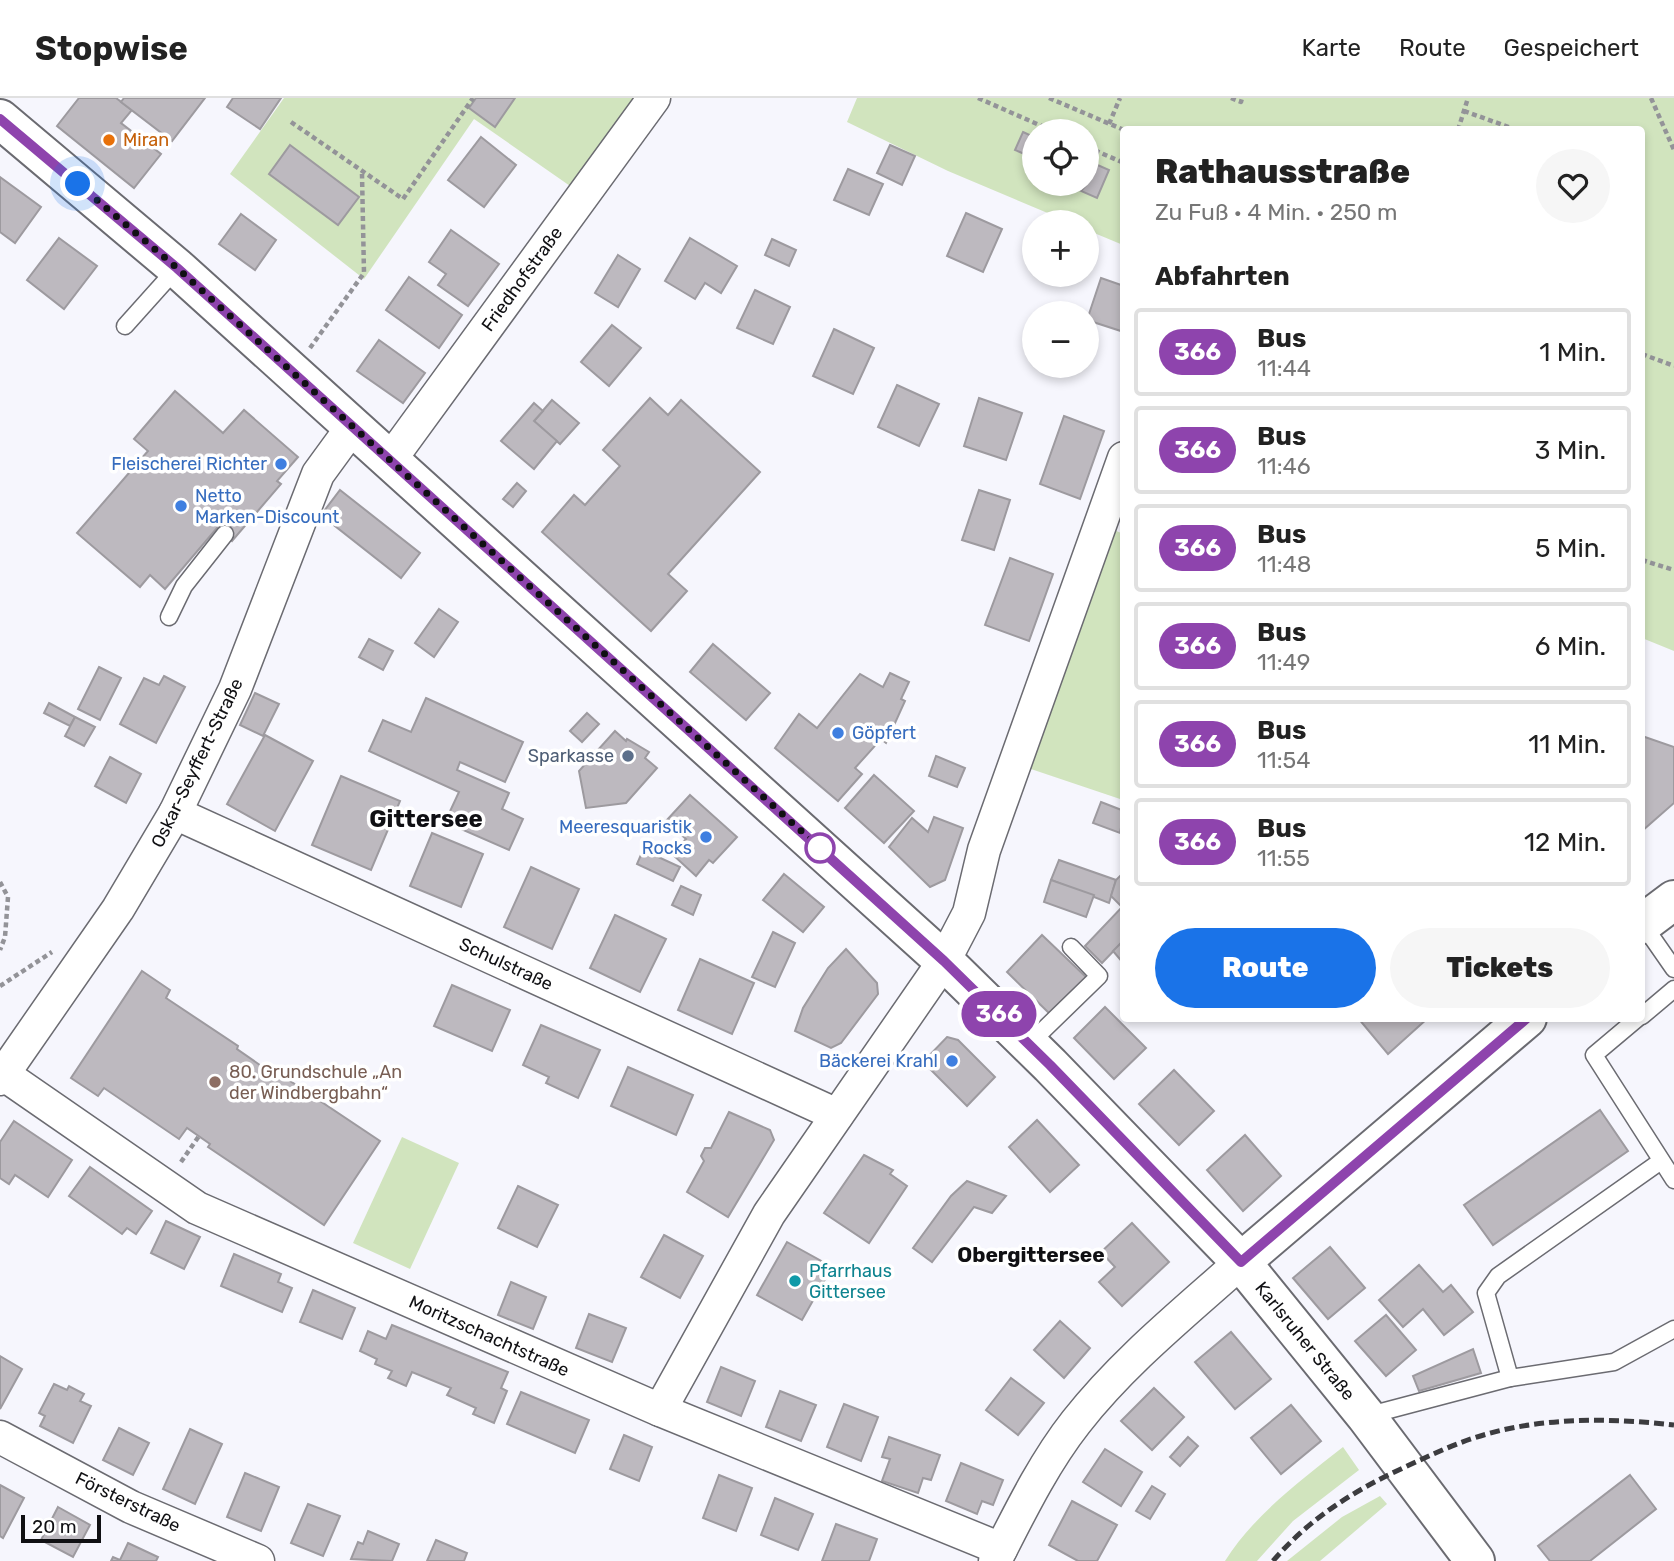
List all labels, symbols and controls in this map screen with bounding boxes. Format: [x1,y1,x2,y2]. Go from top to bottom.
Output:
text: Stopwise [35,29,188,68]
text: Karte [1302,34,1361,62]
text: Route [1399,34,1466,62]
text: Gespeichert [1504,34,1639,62]
map controls [1022,119,1099,378]
button: locate [1022,119,1099,196]
place label: Miran [123,129,169,151]
marker: Miran [101,132,117,148]
button: heart [1536,149,1610,223]
text: Rathausstraße [1155,152,1410,191]
your location [60,166,95,201]
text: Zu Fuß · 4 Min. · 250 m [1155,198,1398,226]
button: + [1022,210,1099,287]
street label: Friedhofstraße [477,222,567,336]
text: Abfahrten [1155,261,1290,292]
button: − [1022,301,1099,378]
text: Bus [1257,323,1306,354]
text: 1 Min. [1539,337,1606,368]
text: 366 [1174,338,1221,366]
text: 11:44 [1257,354,1311,382]
text: Bus [1257,421,1306,452]
text: 3 Min. [1535,435,1606,466]
text: 366 [1174,436,1221,464]
text: 11:46 [1257,452,1311,480]
place label: Fleischerei Richter [111,453,267,475]
marker: Fleischerei Richter [273,456,289,472]
place label: Netto Marken-Discount [195,485,339,528]
marker: Netto Marken-Discount [173,498,189,514]
text: Bus [1257,519,1306,550]
text: 5 Min. [1535,533,1606,564]
text: 366 [1174,534,1221,562]
text: 11:48 [1257,550,1312,578]
text: Bus [1257,617,1306,648]
text: 6 Min. [1535,631,1606,662]
text: 366 [1174,632,1221,660]
text: 11:49 [1257,648,1310,676]
street label: Oskar-Seyffert-Straße [146,675,248,851]
text: Bus [1257,715,1306,746]
place label: Göpfert [852,722,916,744]
marker: Göpfert [830,725,846,741]
text: 11 Min. [1528,729,1606,760]
text: 366 [1174,730,1221,758]
place label: Sparkasse [528,745,614,767]
text: 11:54 [1257,746,1311,774]
marker: Sparkasse [620,748,636,764]
district label: Gittersee [369,805,483,833]
text: Bus [1257,813,1306,844]
place label: Meeresquaristik Rocks [559,816,693,859]
text: 12 Min. [1524,827,1606,858]
text: 366 [1174,828,1221,856]
marker: Meeresquaristik Rocks [698,829,714,845]
unlabelled marker [805,833,835,863]
text: 11:55 [1257,844,1310,872]
button: Route [1155,928,1376,1008]
button: Tickets [1390,928,1610,1008]
street label: Schulstraße [456,933,556,995]
line badge: 366 [959,991,1039,1037]
text: 366 [975,1000,1023,1028]
place label: Bäckerei Krahl [819,1050,938,1072]
marker: Bäckerei Krahl [944,1053,960,1069]
place label: 80. Grundschule „An der Windbergbahn“ [229,1061,402,1104]
marker: 80. Grundschule „An der Windbergbahn“ [207,1074,223,1090]
district label: Obergittersee [957,1242,1105,1267]
place label: Pfarrhaus Gittersee [809,1260,892,1303]
marker: Pfarrhaus Gittersee [787,1273,803,1289]
street label: Karlsruher Straße [1250,1277,1360,1405]
street label: Moritzschachtstraße [405,1291,573,1381]
street label: Försterstraße [72,1467,184,1537]
scale bar [21,1512,102,1544]
text: 20 m [32,1515,77,1538]

